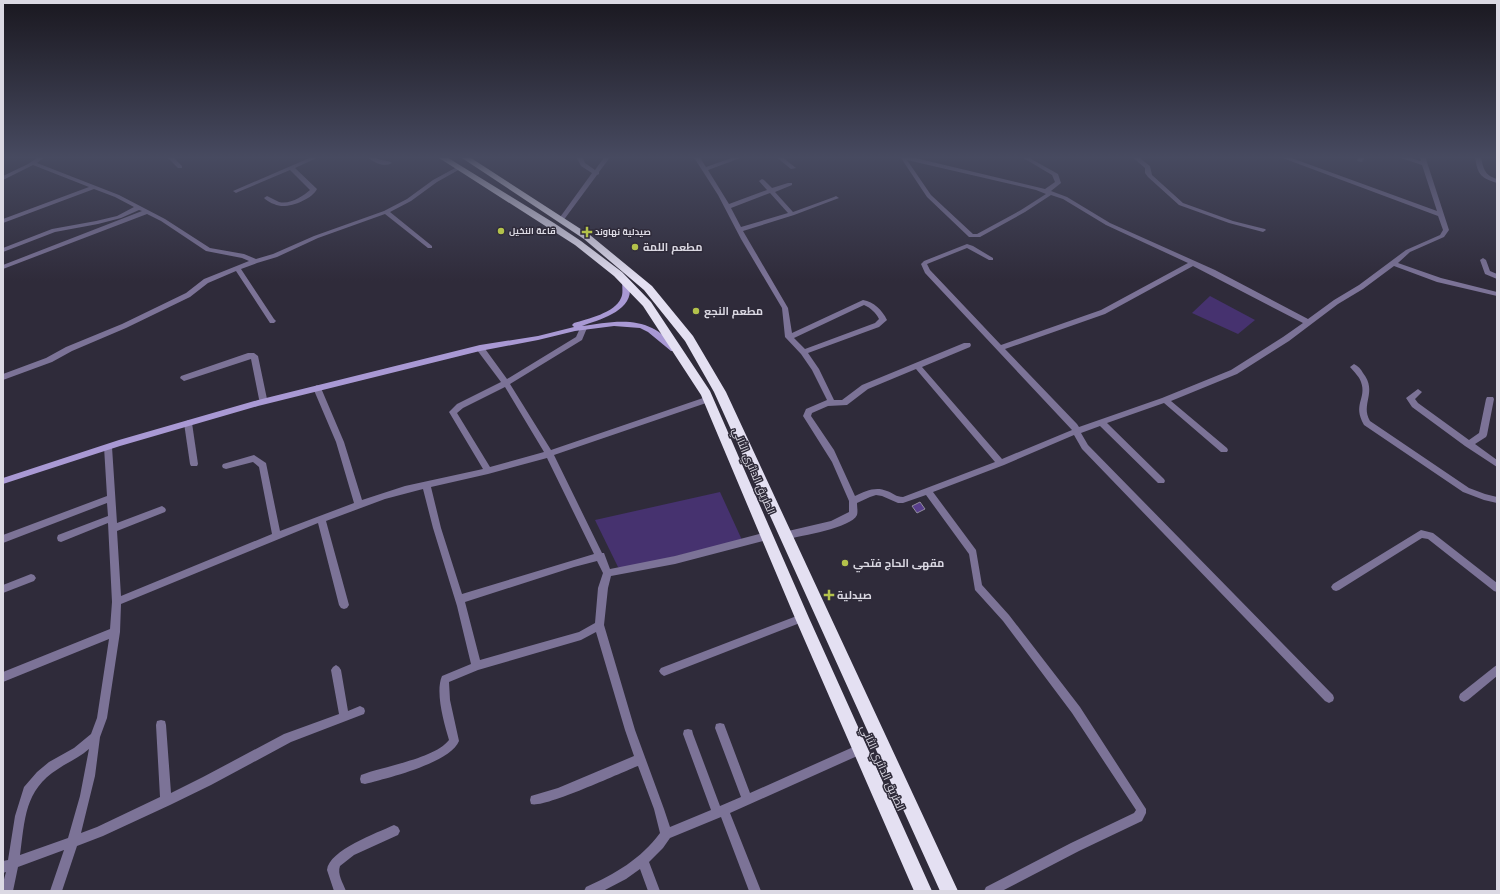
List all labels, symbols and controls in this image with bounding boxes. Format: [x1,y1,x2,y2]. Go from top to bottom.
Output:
place label: قاعة النخيل [509,225,556,237]
marker: قاعة النخيل [496,226,506,236]
place label: صيدلية نهاوند [595,226,651,238]
marker: صيدلية نهاوند [582,227,592,237]
place label: مطعم اللمة [643,240,702,255]
marker: مطعم اللمة [630,242,640,252]
place label: مطعم النجع [704,304,763,319]
marker: مطعم النجع [691,306,701,316]
street label: الطريق الدائري الثاني [728,426,779,517]
place label: مقهى الحاج فتحي [853,556,944,573]
marker: مقهى الحاج فتحي [840,558,850,568]
place label: صيدلية [837,588,872,603]
marker: صيدلية [824,590,834,600]
street label: الطريق الدائري الثاني [856,723,908,814]

